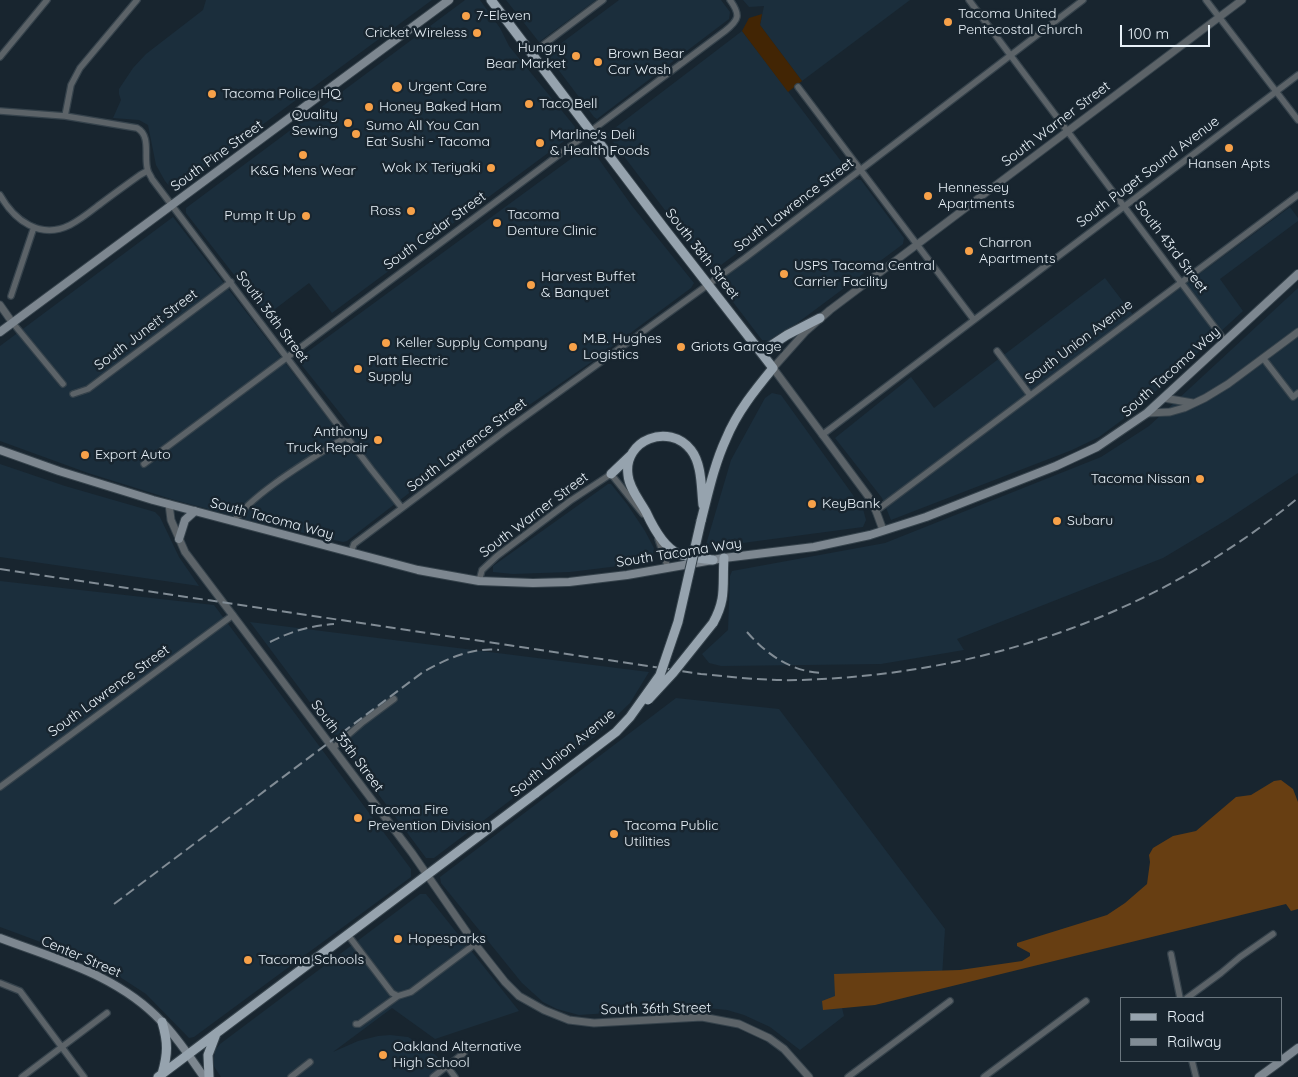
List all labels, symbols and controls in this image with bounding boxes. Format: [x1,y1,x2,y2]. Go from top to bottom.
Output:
place label: Tacoma United Pentecostal Church [958,6,1083,38]
place label: 7-Eleven [476,8,531,24]
marker: 7-Eleven [460,10,472,22]
scale bar [1123,15,1213,47]
marker: Tacoma United Pentecostal Church [942,16,954,28]
text: 100 m [1128,24,1169,43]
place label: Cricket Wireless [365,25,467,41]
marker: Cricket Wireless [471,27,483,39]
place label: Hungry Bear Market [486,40,566,72]
place label: Brown Bear Car Wash [608,46,684,78]
marker: Hungry Bear Market [570,50,582,62]
marker: Brown Bear Car Wash [592,56,604,68]
street label: South Warner Street [998,78,1114,170]
place label: Urgent Care [408,79,487,95]
marker: Urgent Care [390,80,404,94]
place label: Tacoma Police HQ [222,86,341,102]
marker: Tacoma Police HQ [206,88,218,100]
place label: Taco Bell [539,96,598,112]
marker: Taco Bell [523,98,535,110]
place label: Honey Baked Ham [379,99,502,115]
marker: Honey Baked Ham [363,101,375,113]
place label: Quality Sewing [292,107,338,140]
street label: South Puget Sound Avenue [1073,113,1223,231]
street label: South Pine Street [167,117,267,195]
marker: Quality Sewing [342,117,354,129]
place label: Sumo All You Can Eat Sushi - Tacoma [366,118,490,150]
place label: Marline's Deli & Health Foods [550,127,649,160]
marker: Sumo All You Can Eat Sushi - Tacoma [350,128,362,140]
marker: Marline's Deli & Health Foods [534,137,546,149]
marker: Hansen Apts [1223,142,1235,154]
marker: K&G Mens Wear [297,149,309,161]
street label: South Lawrence Street [731,155,857,255]
place label: Hansen Apts [1188,156,1270,172]
place label: Wok IX Teriyaki [382,160,481,176]
marker: Wok IX Teriyaki [485,162,497,174]
place label: K&G Mens Wear [250,163,356,179]
place label: Hennessey Apartments [938,180,1015,212]
street label: South Cedar Street [381,188,489,274]
marker: Hennessey Apartments [922,190,934,202]
street label: South 43rd Street [1131,198,1211,296]
place label: Ross [370,203,401,219]
marker: Ross [405,205,417,217]
street label: South 38th Street [661,205,743,303]
place label: Tacoma Denture Clinic [507,207,596,240]
place label: Pump It Up [224,208,296,224]
marker: Pump It Up [300,210,312,222]
marker: Tacoma Denture Clinic [491,217,503,229]
place label: Charron Apartments [979,235,1056,268]
marker: Charron Apartments [963,245,975,257]
place label: USPS Tacoma Central Carrier Facility [794,258,935,290]
street label: South 36th Street [232,268,312,366]
marker: USPS Tacoma Central Carrier Facility [778,268,790,280]
place label: Harvest Buffet & Banquet [541,269,636,302]
marker: Harvest Buffet & Banquet [525,279,537,291]
street label: South Junett Street [91,286,201,374]
street label: South Union Avenue [1022,296,1136,388]
street label: South Tacoma Way [1118,323,1224,421]
place label: M.B. Hughes Logistics [583,331,662,364]
place label: Keller Supply Company [396,335,547,351]
marker: Keller Supply Company [380,337,392,349]
place label: Griots Garage [691,339,781,355]
marker: M.B. Hughes Logistics [567,341,579,353]
marker: Griots Garage [675,341,687,353]
place label: Platt Electric Supply [368,353,448,386]
marker: Platt Electric Supply [352,363,364,375]
street label: South Lawrence Street [404,395,530,495]
place label: Anthony Truck Repair [286,424,368,457]
marker: Anthony Truck Repair [372,434,384,446]
place label: Export Auto [95,447,171,463]
marker: Export Auto [79,449,91,461]
street label: South Warner Street [476,469,592,561]
place label: Tacoma Nissan [1091,471,1190,487]
marker: Tacoma Nissan [1194,473,1206,485]
street label: South Tacoma Way [209,494,335,544]
place label: KeyBank [822,496,880,512]
marker: KeyBank [806,498,818,510]
place label: Subaru [1067,513,1113,529]
marker: Subaru [1051,515,1063,527]
street label: South Tacoma Way [615,535,743,571]
street label: South Lawrence Street [45,641,173,741]
street label: South 35th Street [307,697,387,795]
street label: South Union Avenue [507,706,619,800]
place label: Tacoma Fire Prevention Division [368,802,490,834]
marker: Tacoma Fire Prevention Division [352,812,364,824]
place label: Tacoma Public Utilities [624,818,719,850]
marker: Tacoma Public Utilities [608,828,620,840]
place label: Hopesparks [408,931,486,947]
street label: Center Street [39,933,123,981]
marker: Hopesparks [392,933,404,945]
place label: Tacoma Schools [258,952,364,968]
marker: Tacoma Schools [242,954,254,966]
legend [1120,997,1283,1062]
street label: South 36th Street [601,1000,711,1018]
text: Road [1167,1007,1204,1026]
text: Railway [1167,1032,1222,1051]
place label: Oakland Alternative High School [393,1039,522,1072]
marker: Oakland Alternative High School [377,1049,389,1061]

